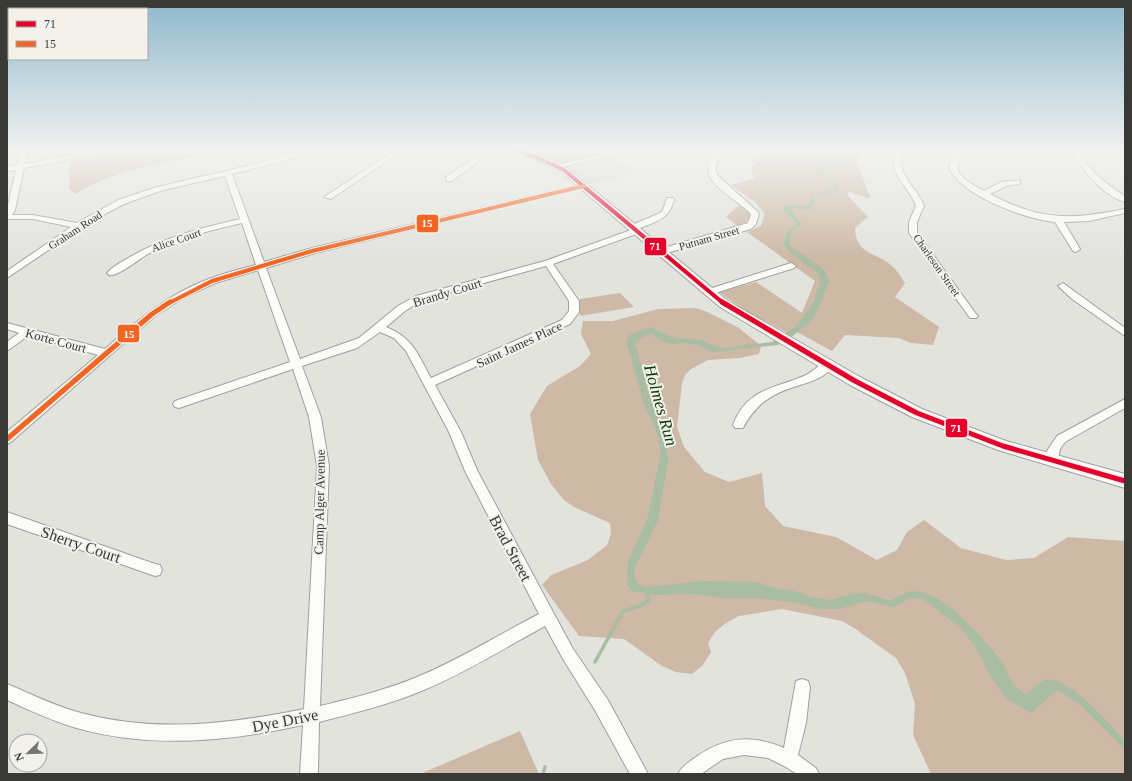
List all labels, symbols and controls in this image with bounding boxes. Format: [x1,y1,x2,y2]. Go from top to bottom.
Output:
legend [8,8,148,60]
text: 71 [44,17,56,31]
text: 15 [44,37,56,51]
street label: Graham Road [46,208,104,252]
line badge: 15 [416,214,439,233]
text: 15 [422,217,433,229]
street label: Putnam Street [678,224,740,252]
street label: Alice Court [150,226,202,254]
street label: Charleson Street [911,232,963,298]
line badge: 71 [644,237,667,256]
text: 71 [650,240,661,252]
street label: Brandy Court [411,275,484,310]
street label: Saint James Place [474,318,565,371]
line badge: 15 [117,324,140,343]
street label: Korte Court [24,325,88,356]
text: 15 [124,328,135,340]
water label: Holmes Run [640,361,681,448]
line badge: 71 [945,418,968,438]
text: 71 [951,422,962,434]
street label: Camp Alger Avenue [311,449,328,555]
street label: Brad Street [486,512,535,585]
street label: Sherry Court [38,523,123,567]
street label: Dye Drive [251,706,320,736]
north arrow [8,733,48,773]
text: N [12,751,26,763]

